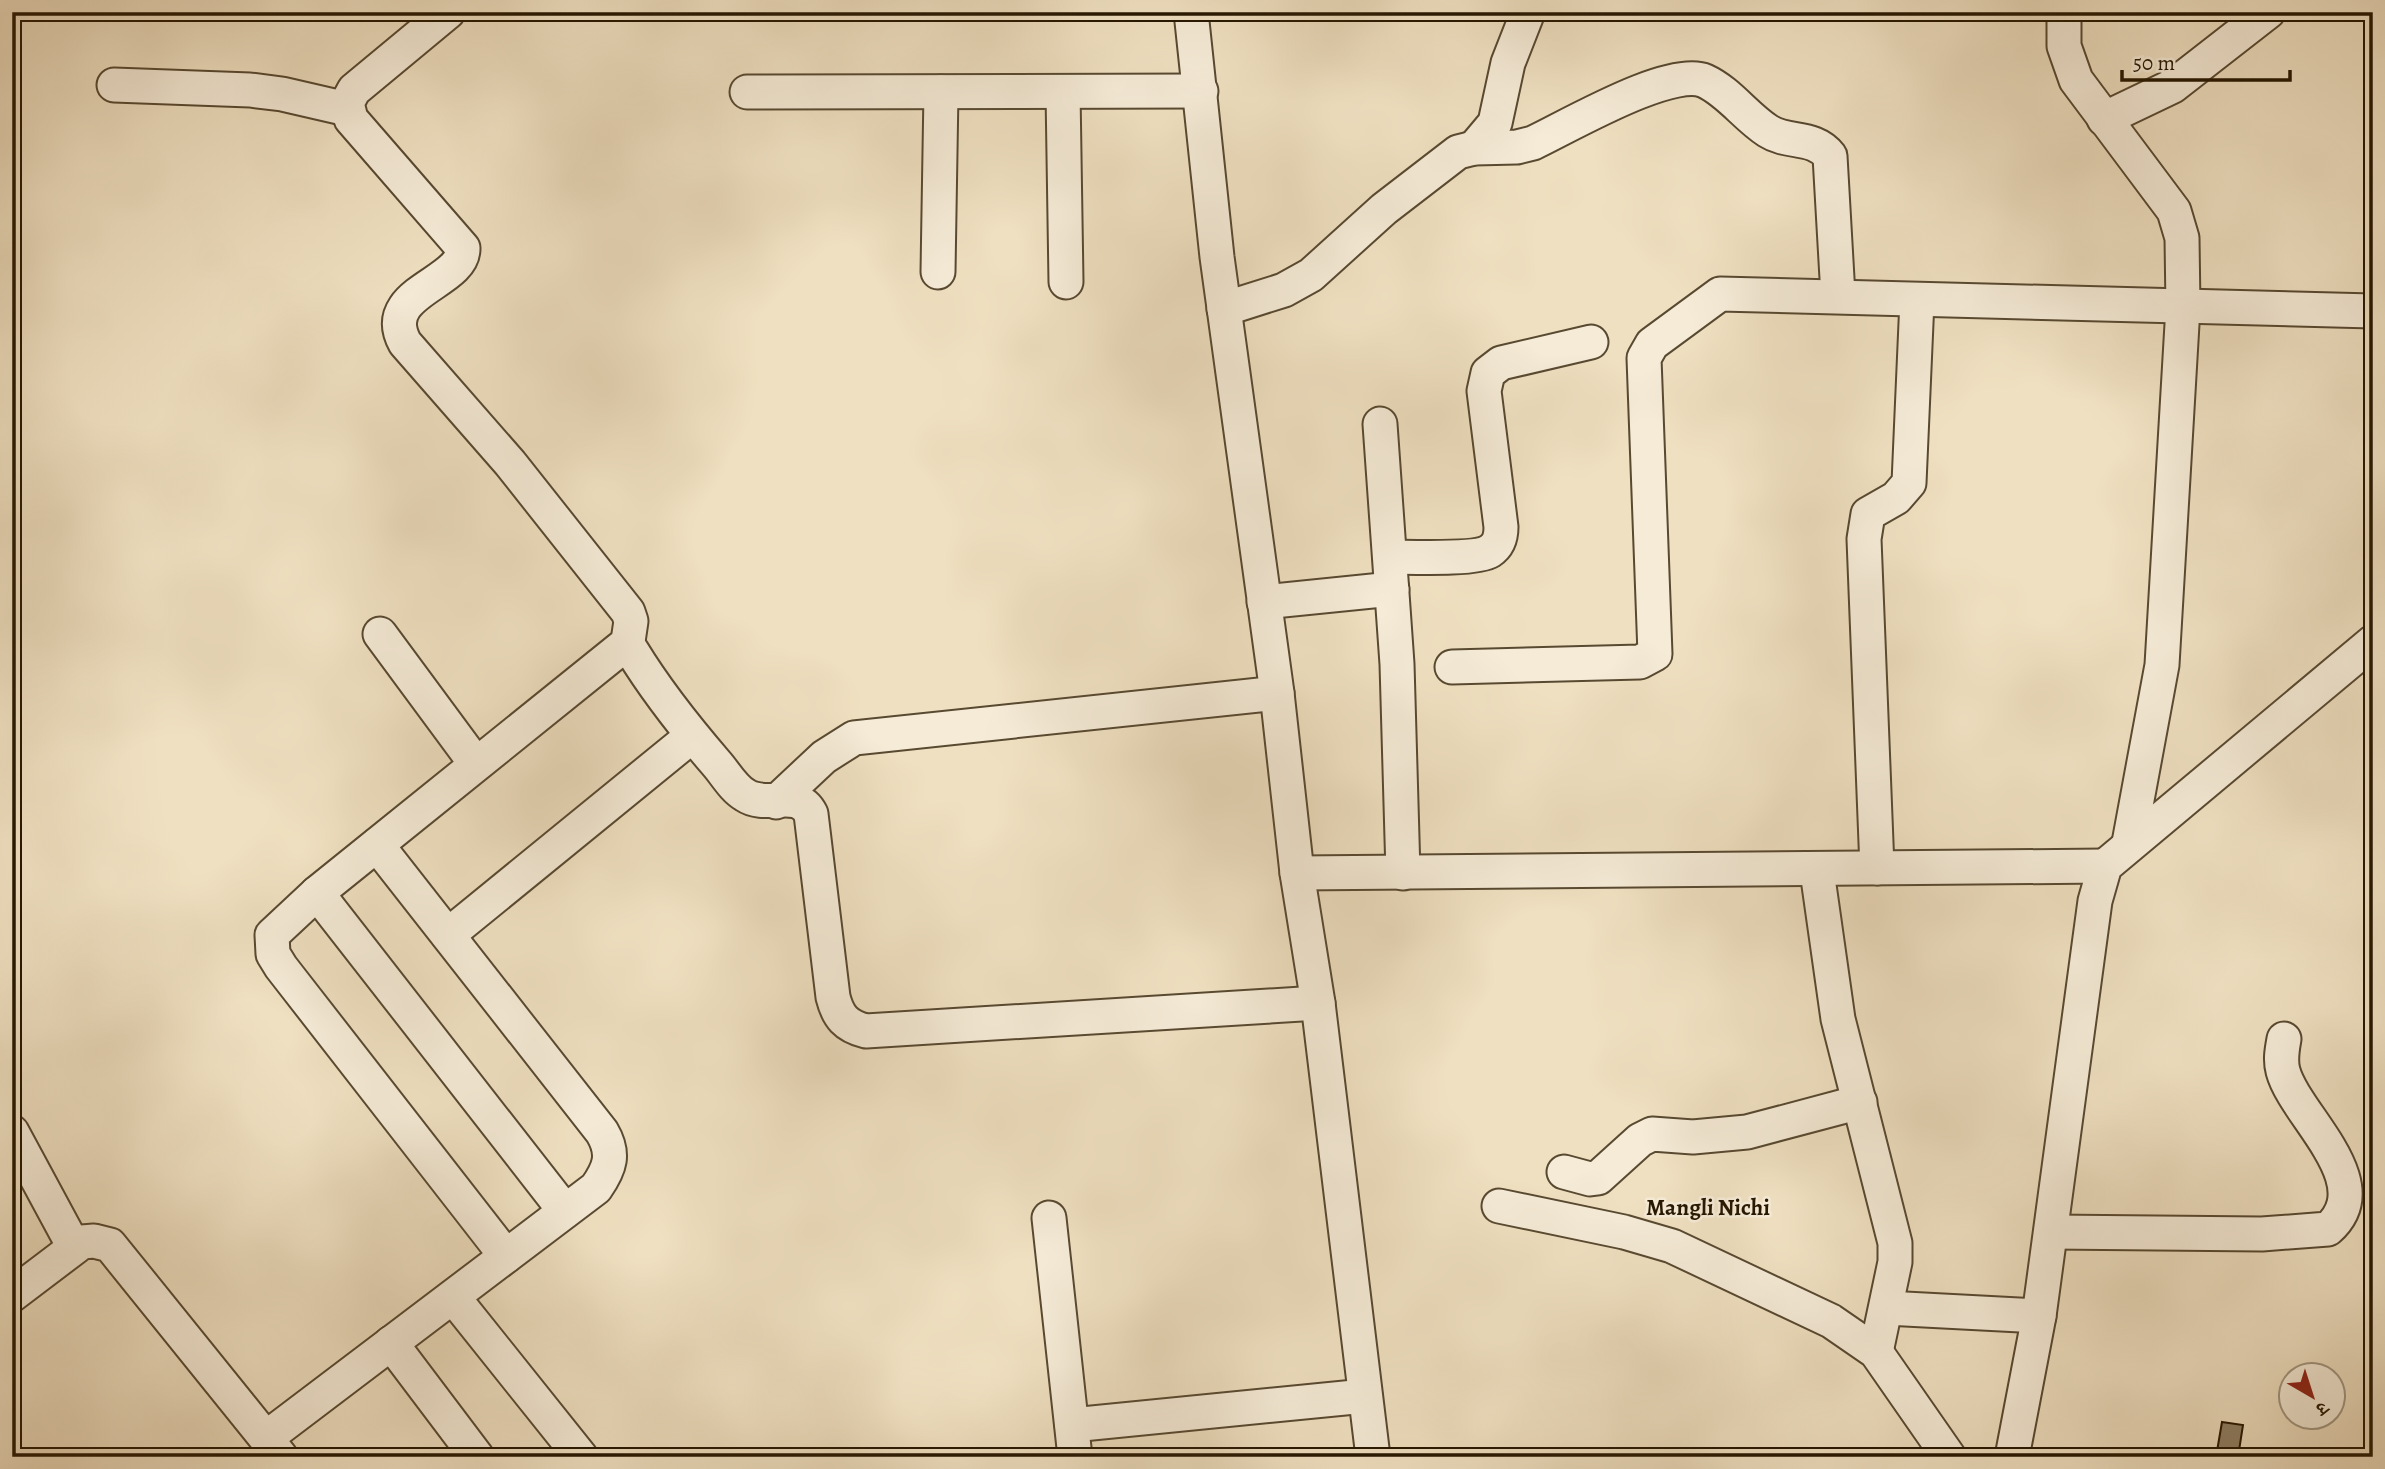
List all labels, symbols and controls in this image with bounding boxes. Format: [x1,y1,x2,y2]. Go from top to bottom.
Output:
scale bar [2122,38,2290,82]
text: 50 m [2133,49,2175,77]
district label: Mangli Nichi [1646,1192,1770,1223]
north arrow [2276,1360,2346,1430]
text: उ [2309,1394,2336,1422]

